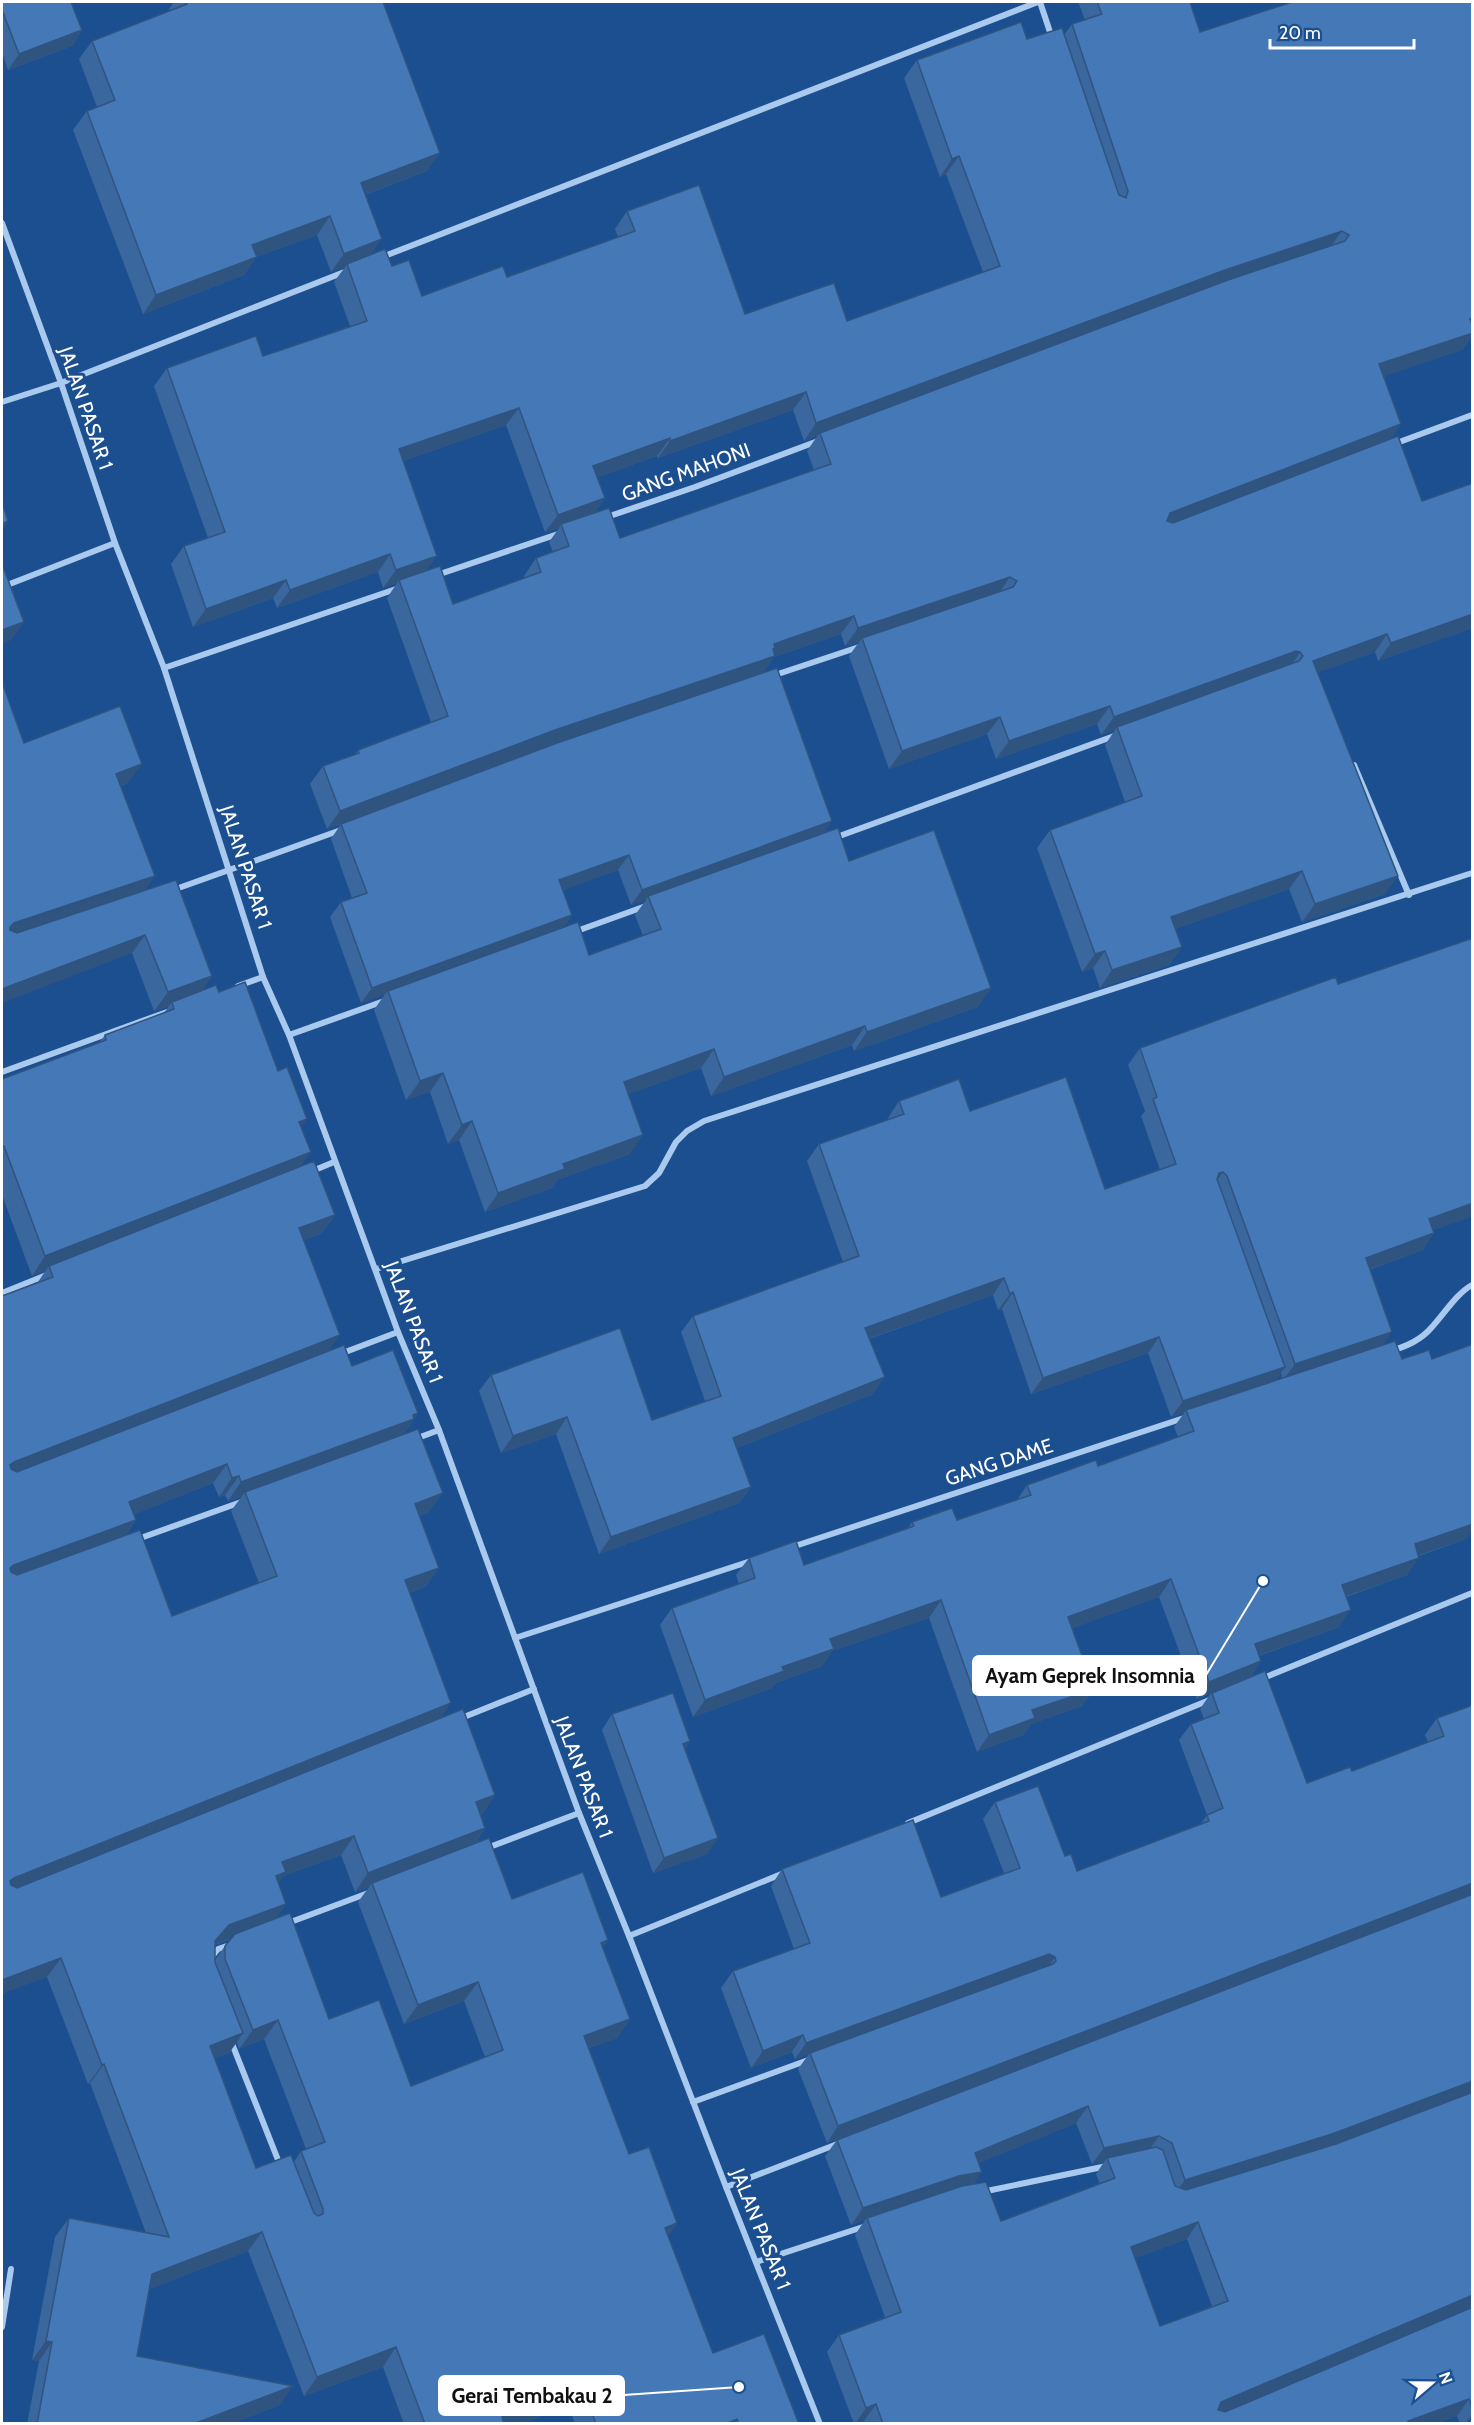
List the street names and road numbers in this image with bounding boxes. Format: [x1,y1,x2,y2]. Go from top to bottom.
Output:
street label: JALAN PASAR 1 [53,342,118,473]
street label: GANG MAHONI [618,438,754,506]
street label: JALAN PASAR 1 [214,801,277,932]
street label: JALAN PASAR 1 [379,1257,448,1386]
street label: GANG DAME [942,1433,1056,1491]
street label: JALAN PASAR 1 [549,1712,618,1841]
street label: JALAN PASAR 1 [725,2164,796,2293]

